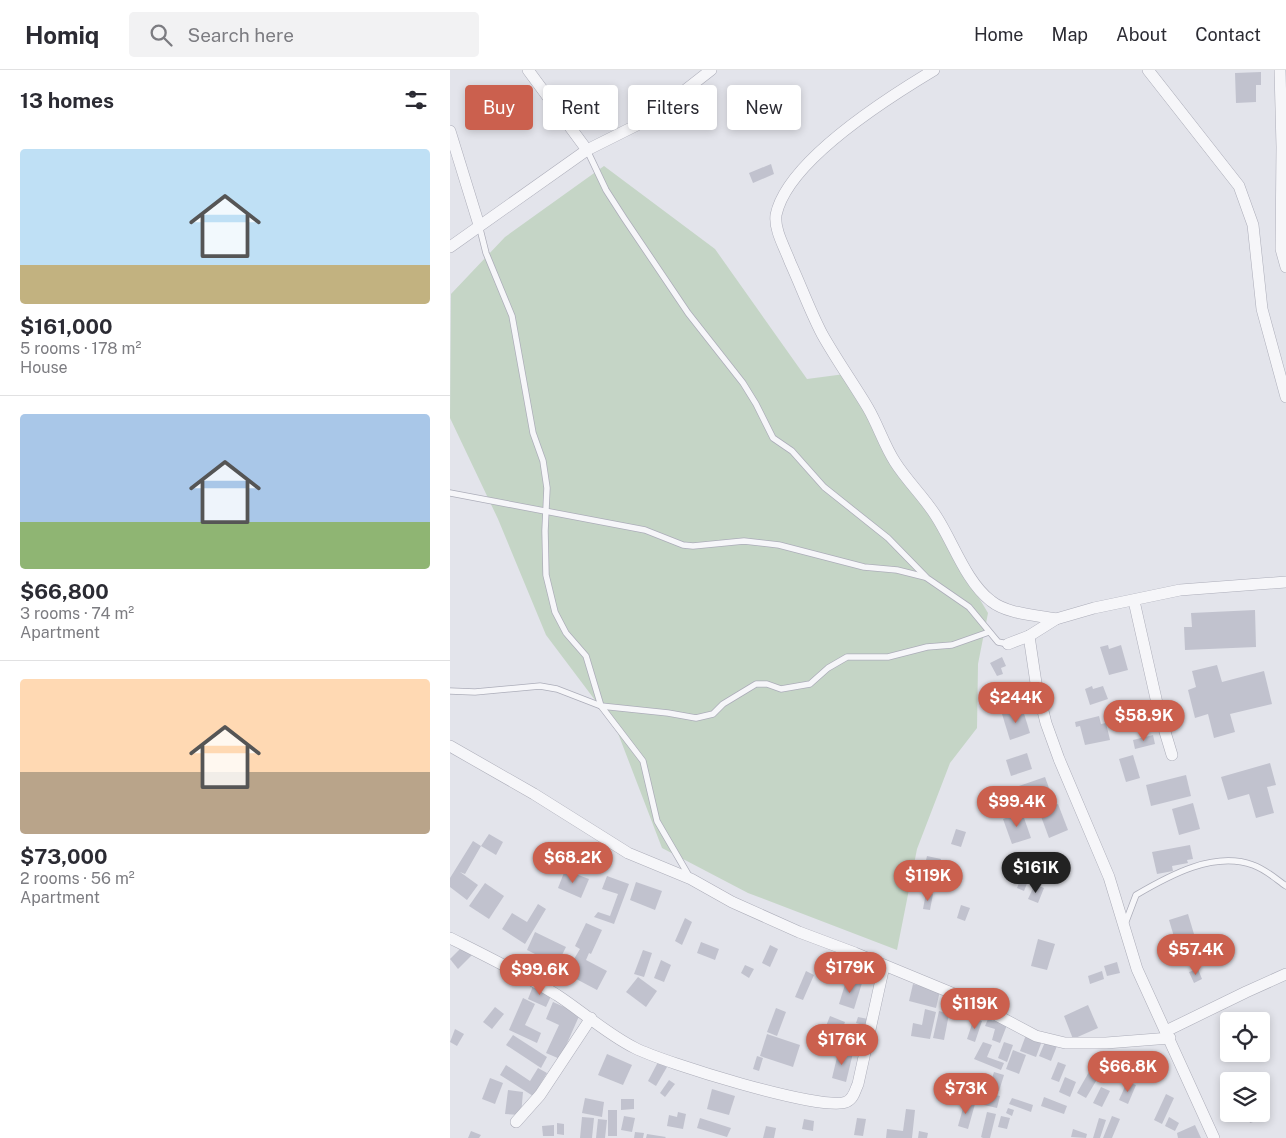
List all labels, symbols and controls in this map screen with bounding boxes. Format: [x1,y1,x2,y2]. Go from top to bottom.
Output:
search box [129,12,479,57]
text: Homiq [25,21,99,49]
icon: search [147,21,175,49]
text: Search here [187,24,294,46]
text: Home [974,24,1024,45]
text: Map [1052,24,1088,45]
text: About [1116,24,1167,45]
text: Contact [1195,24,1261,45]
chip: Buy [465,85,533,130]
chip: Rent [543,85,618,130]
chip: Filters [628,85,717,130]
chip: New [727,85,801,130]
icon: filters [402,86,430,114]
text: 13 homes [20,88,114,113]
icon: home [180,181,270,271]
text: $161,000 [20,314,112,339]
text: 5 rooms · 178 m² [20,339,141,358]
text: House [20,358,68,377]
icon: home [180,447,270,537]
text: $66,800 [20,579,109,604]
text: 3 rooms · 74 m² [20,604,134,623]
text: Apartment [20,623,100,642]
pin: $244K [981,682,1051,724]
text: $244K [989,688,1043,707]
pin: $58.9K [1103,700,1185,742]
text: $58.9K [1115,706,1173,725]
icon: home [180,712,270,802]
pin: $99.4K [976,786,1058,828]
text: $99.4K [988,792,1046,811]
pin: $68.2K [532,842,614,884]
text: $73,000 [20,844,108,869]
text: $68.2K [544,848,602,867]
pin: $161K [1001,852,1071,894]
text: $161K [1013,858,1059,877]
pin: $119K [893,860,963,902]
text: $119K [905,866,951,885]
text: 2 rooms · 56 m² [20,869,135,888]
text: Apartment [20,888,100,907]
pin: $57.4K [1155,934,1237,976]
text: $57.4K [1168,940,1224,959]
pin: $179K [815,952,885,994]
pin: $99.6K [499,954,581,996]
text: $179K [825,958,875,977]
text: $99.6K [511,960,569,979]
pin: $119K [940,988,1010,1030]
text: $119K [952,994,998,1013]
map controls [1220,1012,1270,1122]
button: locate [1220,1012,1270,1062]
pin: $176K [807,1024,877,1066]
text: $176K [817,1030,867,1049]
pin: $66.8K [1087,1050,1169,1093]
text: $66.8K [1099,1057,1157,1076]
pin: $73K [936,1072,996,1115]
button: layers [1220,1072,1270,1122]
text: $73K [945,1079,987,1098]

